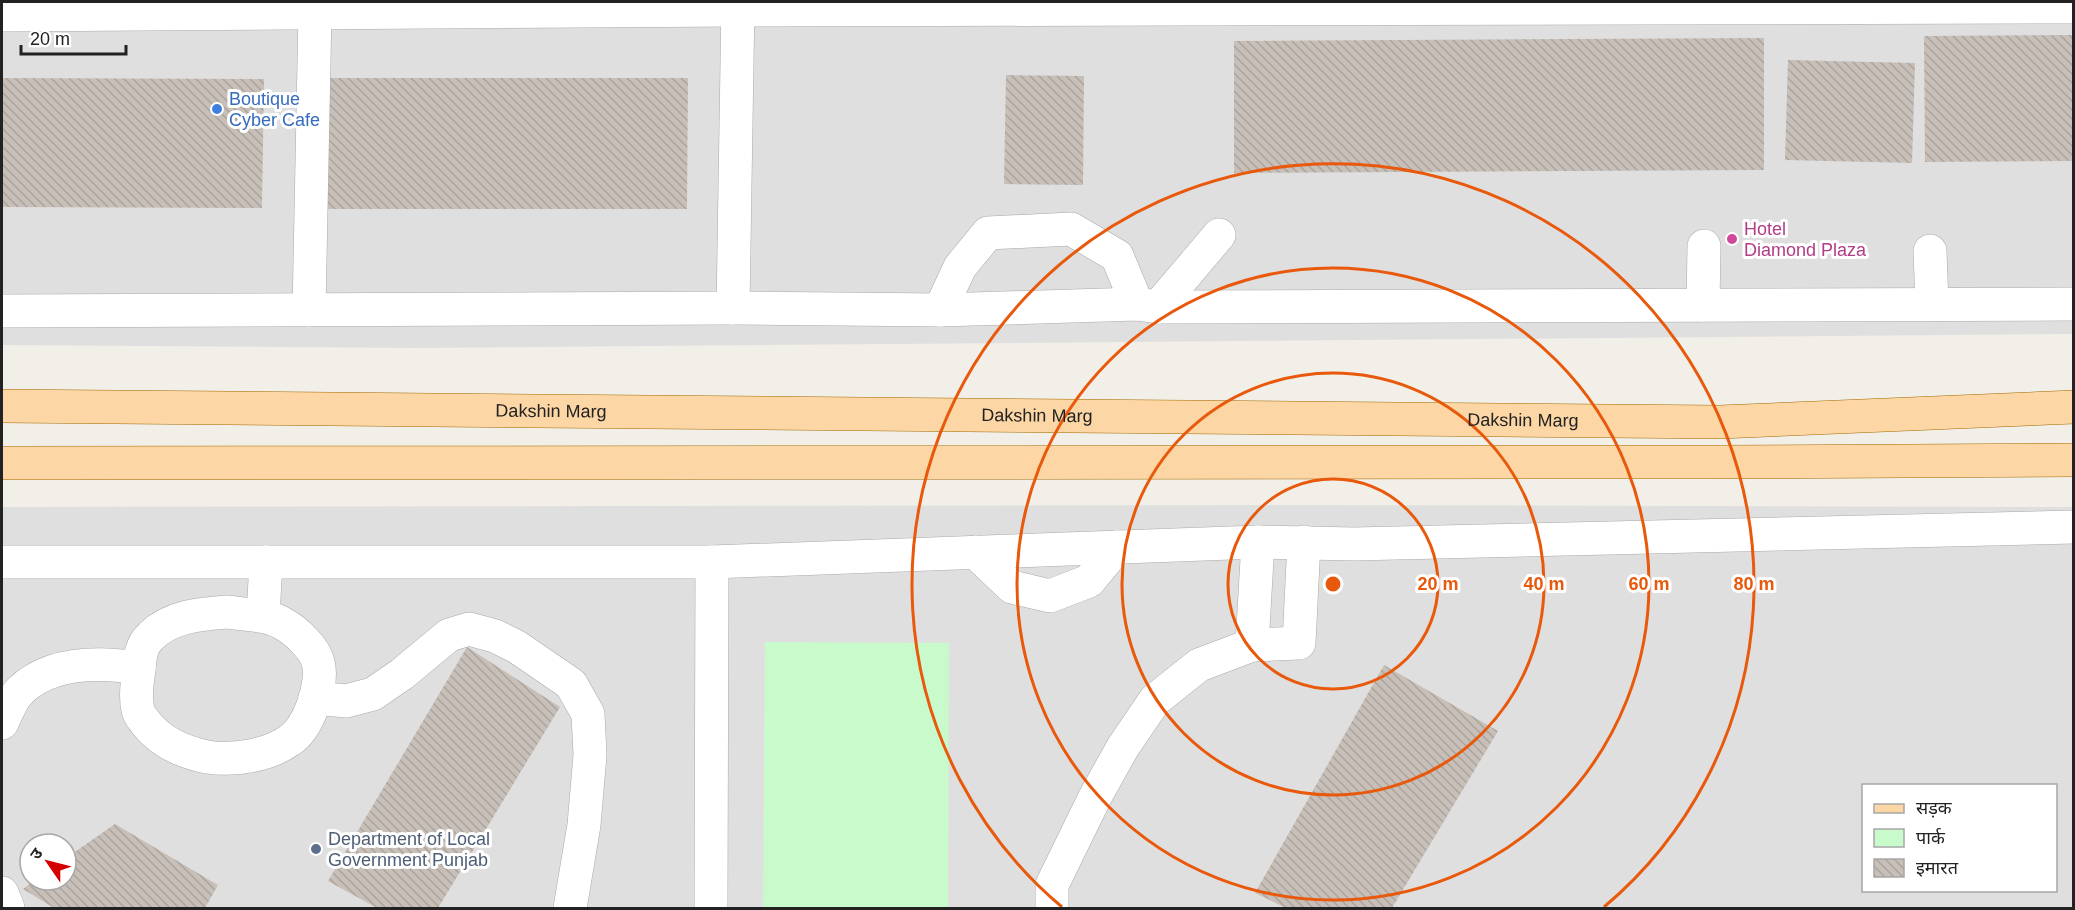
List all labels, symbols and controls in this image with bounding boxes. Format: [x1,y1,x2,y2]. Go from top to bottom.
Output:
scale bar [21,18,126,56]
text: 20 m [30,29,70,49]
place label: Boutique Cyber Cafe [229,89,320,130]
marker: Boutique Cyber Cafe [210,102,224,116]
place label: Hotel Diamond Plaza [1744,219,1867,260]
marker: Hotel Diamond Plaza [1725,232,1739,246]
street label: Dakshin Marg [495,401,607,422]
street label: Dakshin Marg [981,405,1093,426]
street label: Dakshin Marg [1467,410,1579,431]
centre of rings [1323,574,1343,594]
text: 20 m [1417,574,1459,594]
text: 40 m [1523,574,1565,594]
text: 60 m [1628,574,1670,594]
text: 80 m [1733,574,1775,594]
legend [1862,784,2057,892]
text: सड़क [1916,798,1953,818]
text: पार्क [1916,827,1946,848]
place label: Department of Local Government Punjab [328,829,490,870]
north arrow [18,832,78,892]
marker: Department of Local Government Punjab [309,842,323,856]
text: उ [26,844,46,862]
text: इमारत [1916,858,1959,878]

